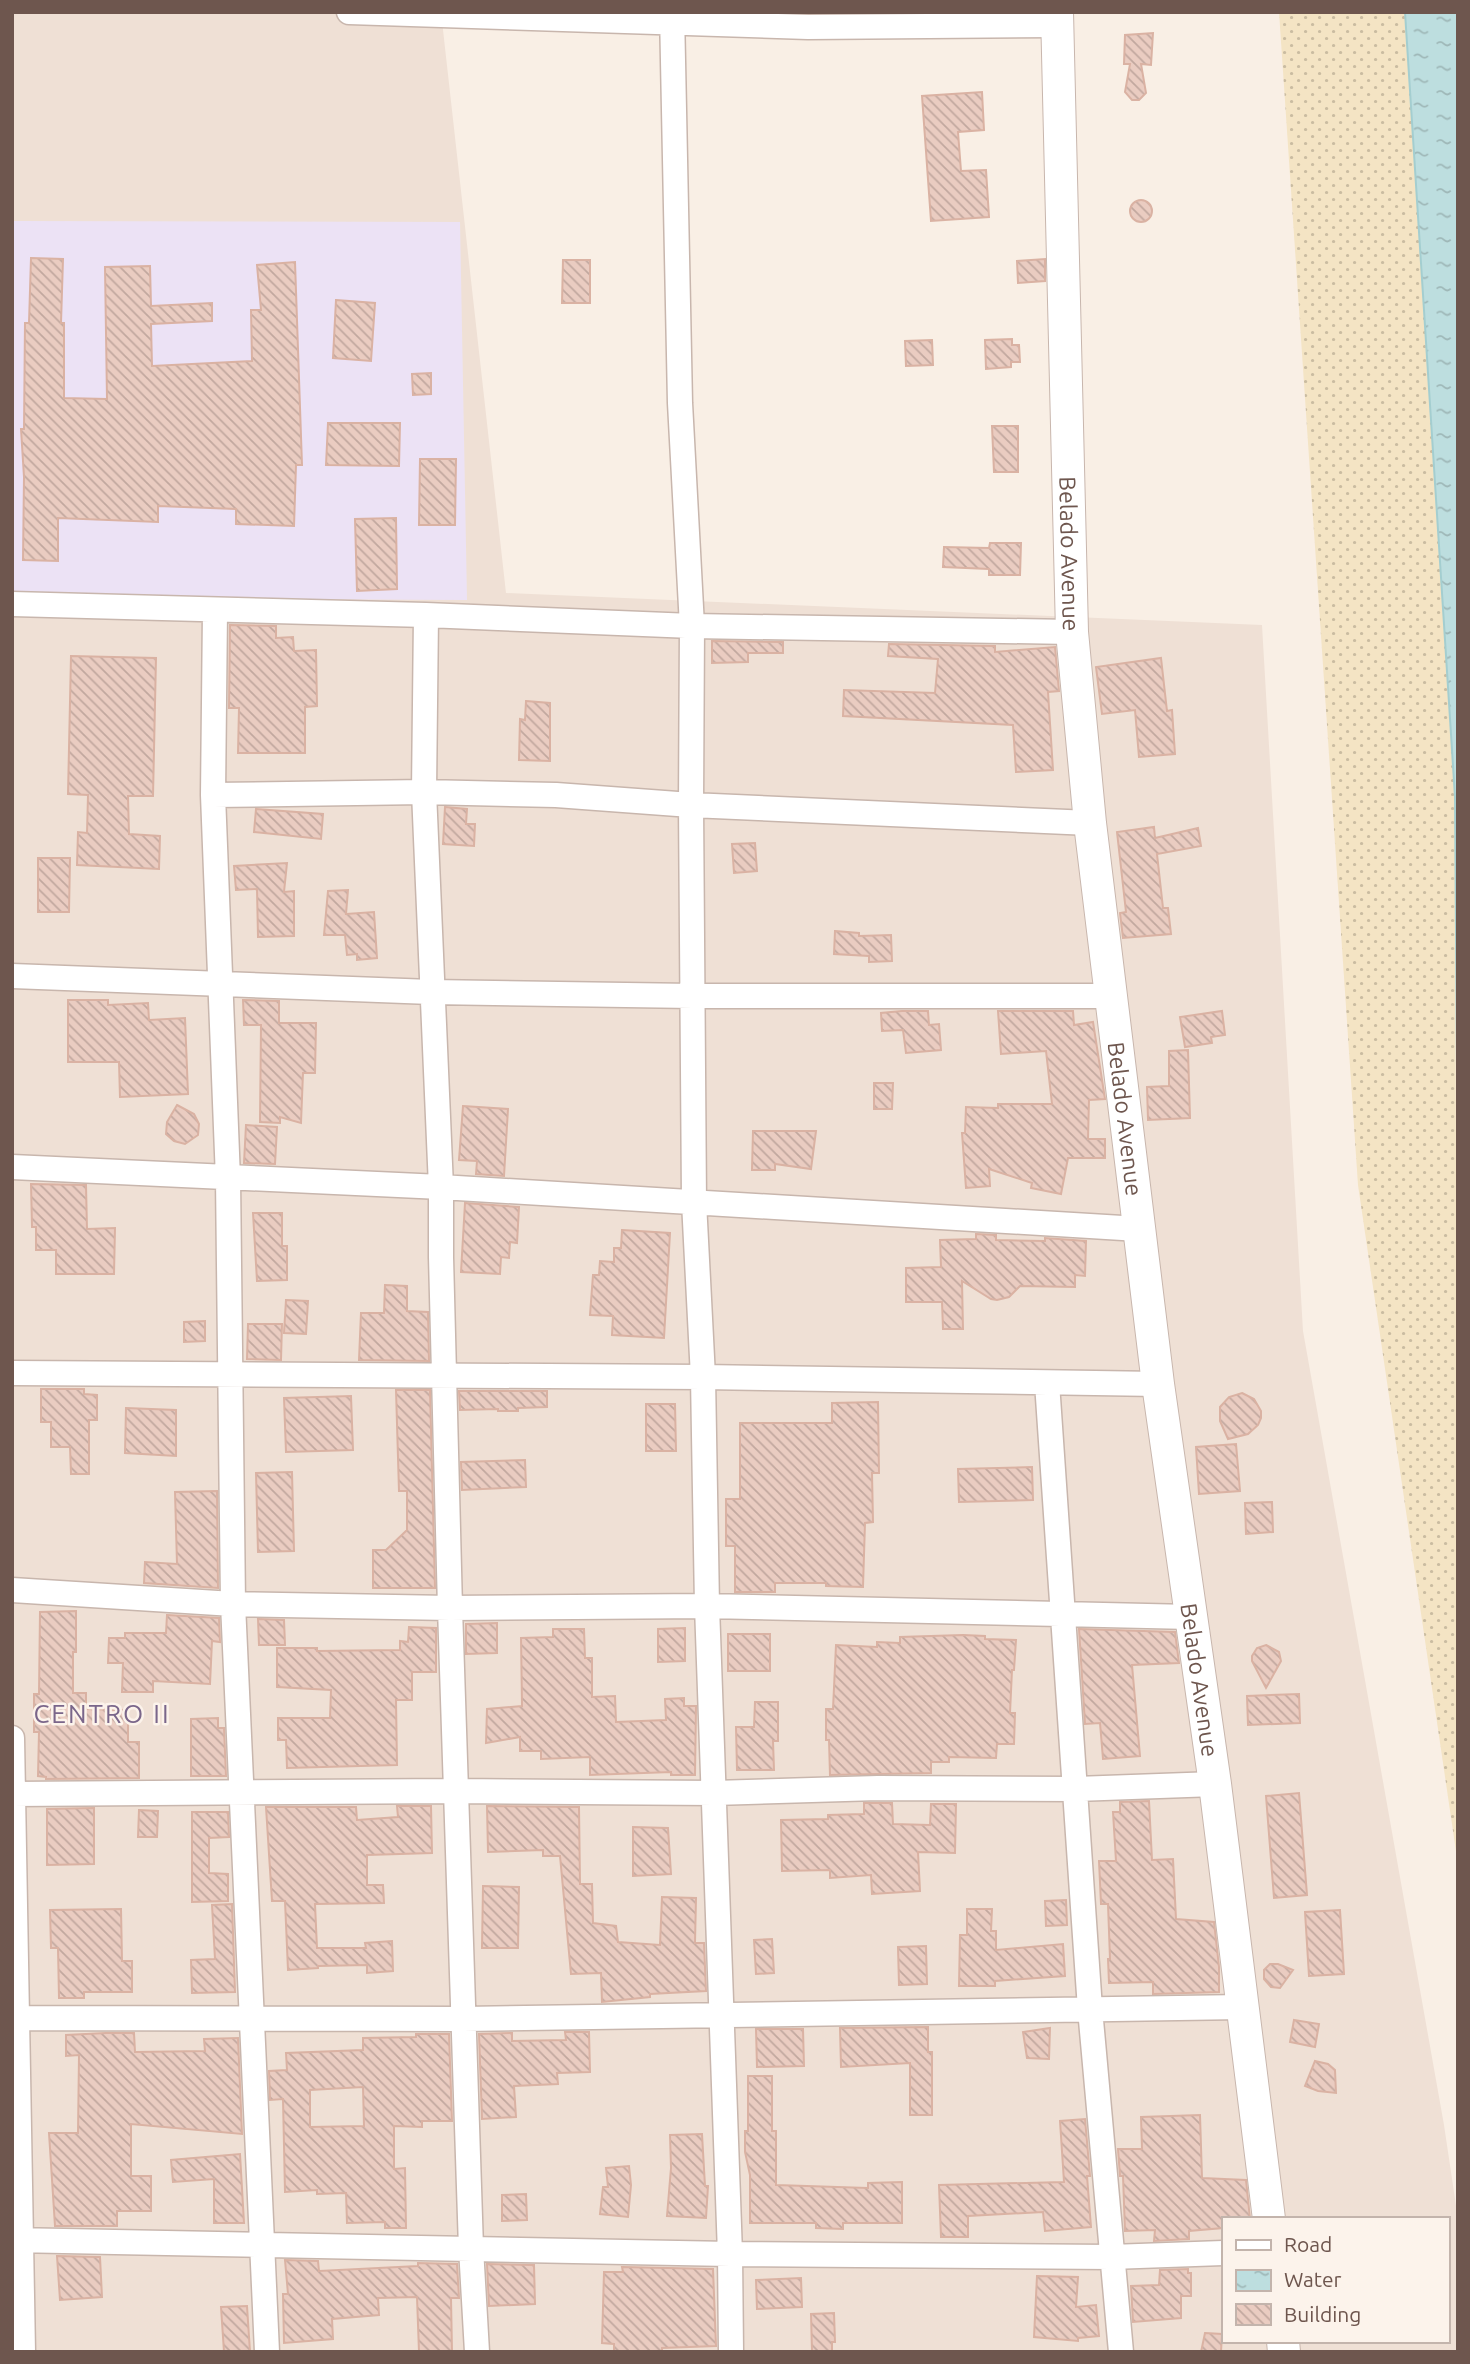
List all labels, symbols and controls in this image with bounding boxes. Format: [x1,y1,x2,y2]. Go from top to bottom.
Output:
street label: Belado Avenue [1056,476,1084,632]
street label: Belado Avenue [1104,1040,1148,1197]
street label: Belado Avenue [1177,1601,1223,1758]
district label: CENTRO II [33,1699,171,1728]
legend [1222,2217,1449,2343]
text: Road [1284,2232,1332,2256]
text: Water [1284,2267,1342,2291]
text: Building [1284,2302,1361,2326]

